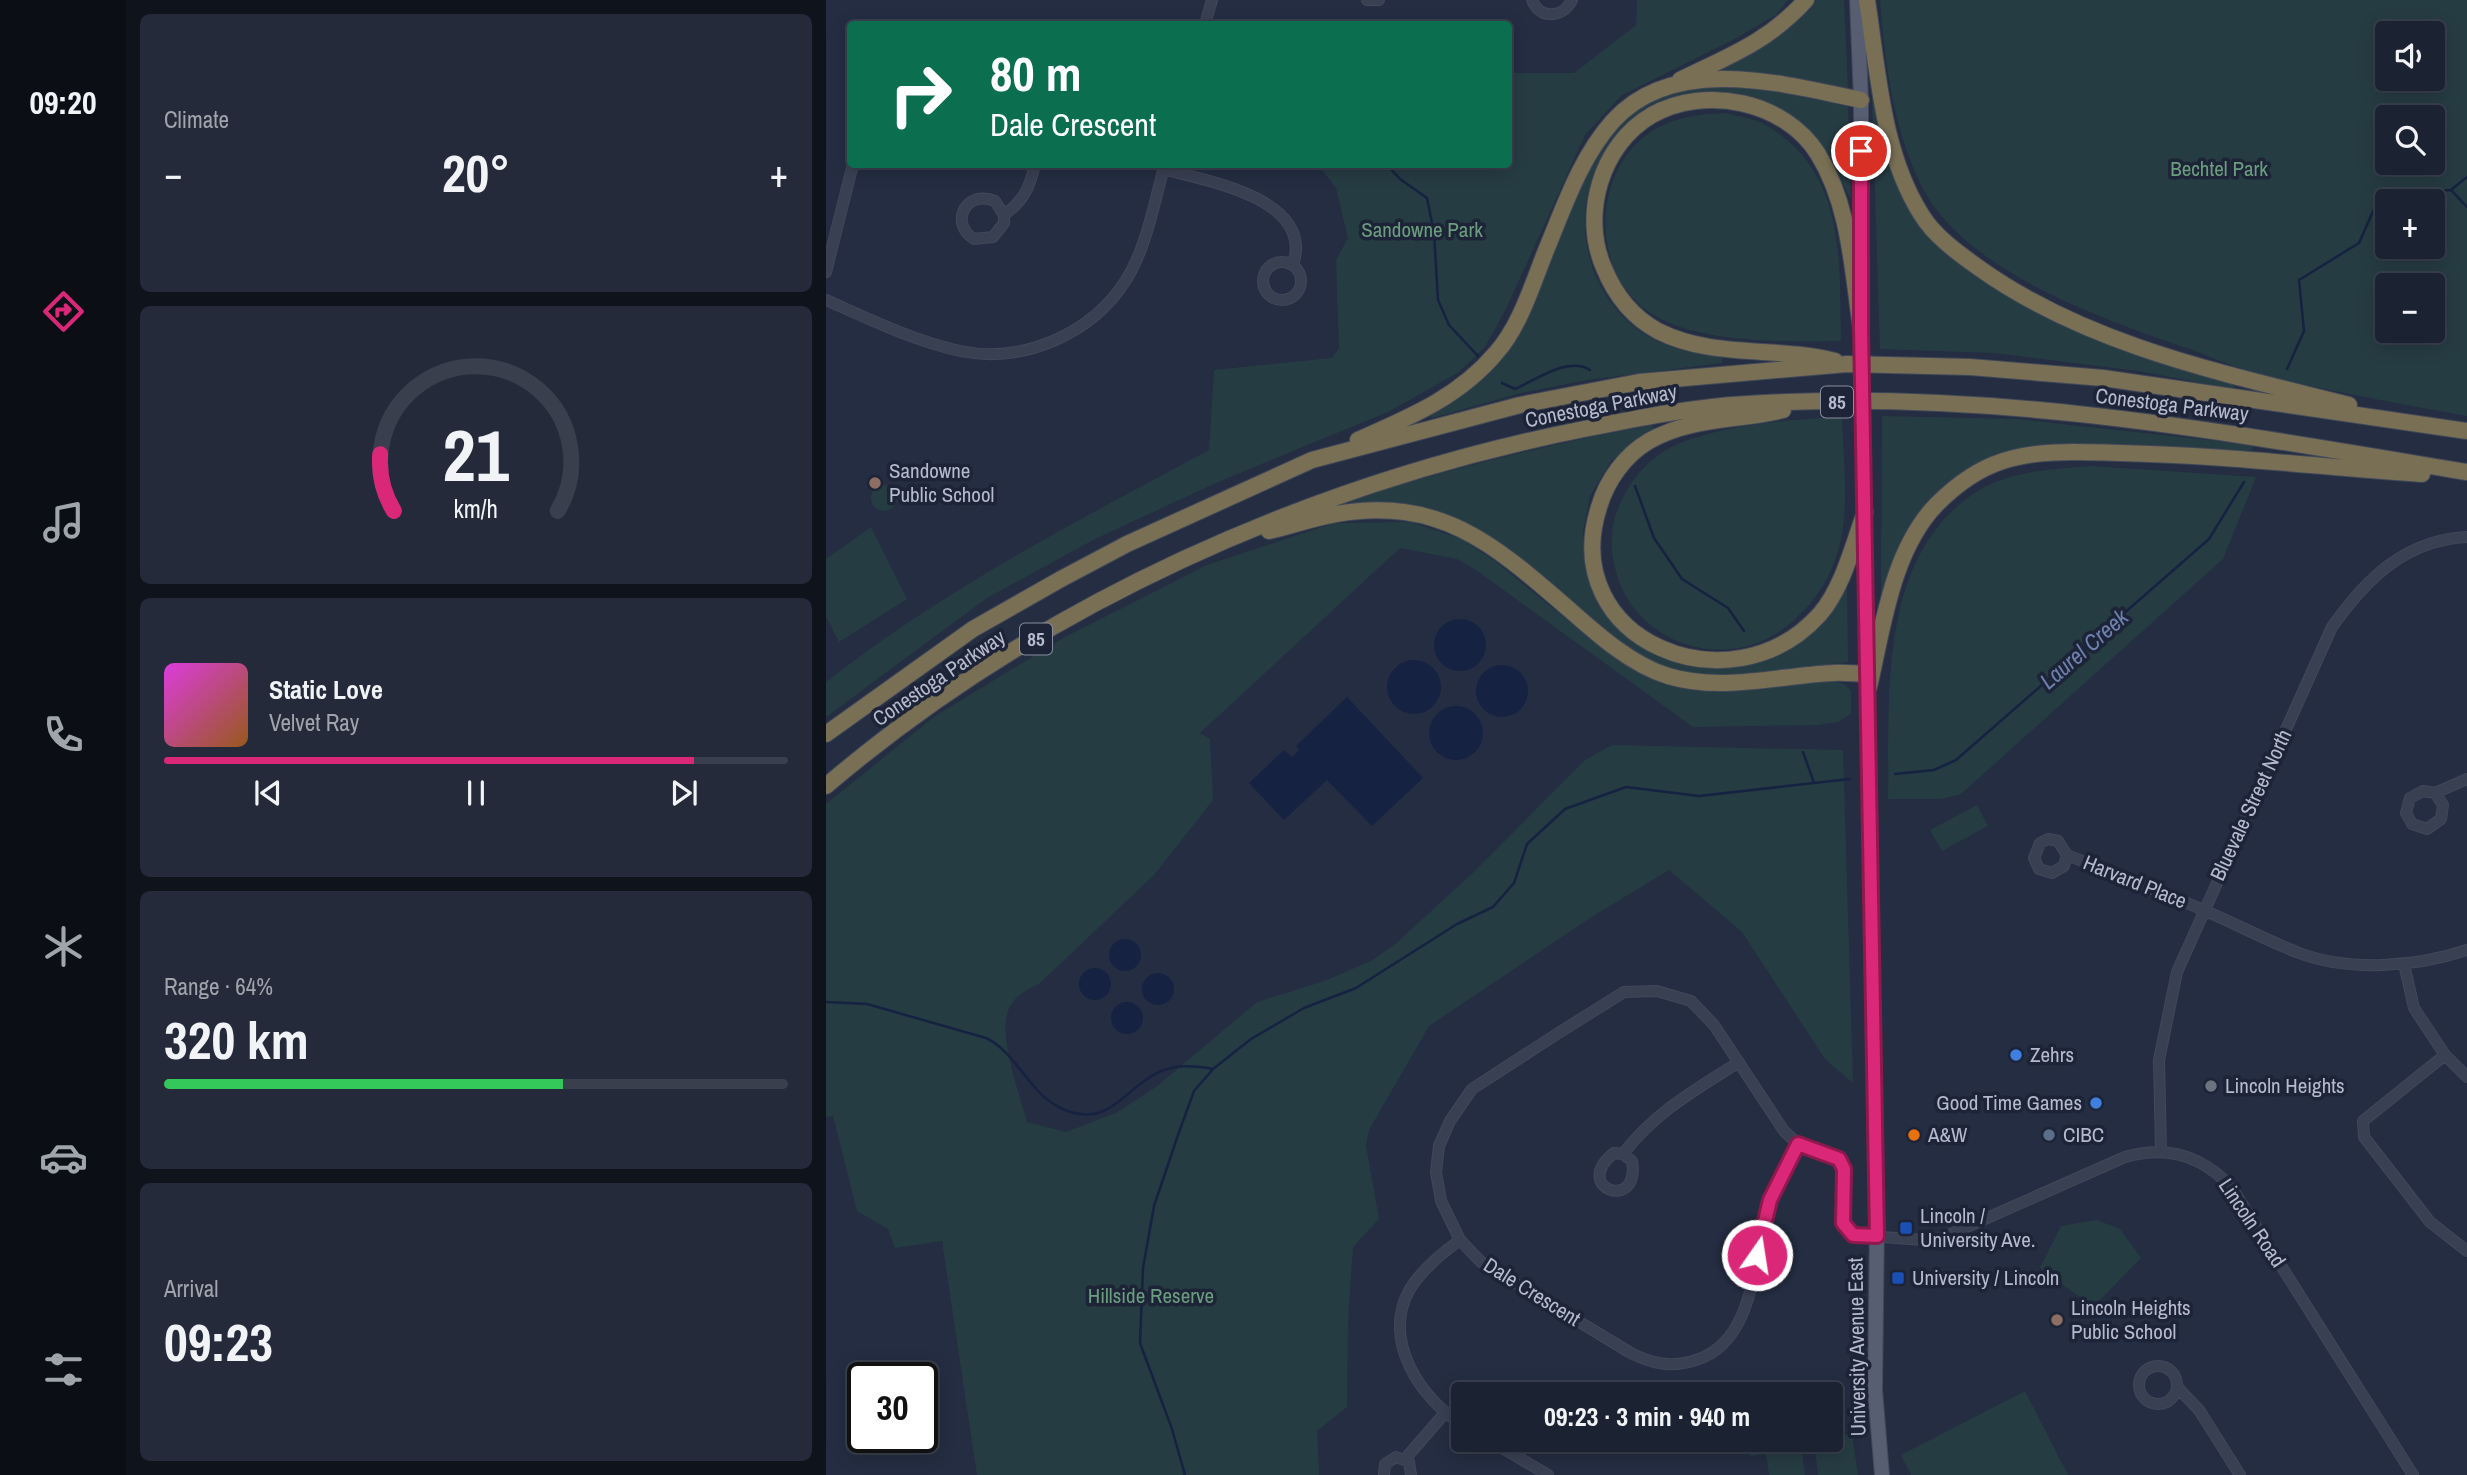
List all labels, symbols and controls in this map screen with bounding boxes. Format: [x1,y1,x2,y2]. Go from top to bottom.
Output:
map controls [2375,21,2445,343]
button: sound [2375,21,2445,91]
text: 80 m [990,40,1082,106]
icon: right [875,49,966,140]
text: 09:20 [29,81,97,124]
text: Dale Crescent [990,103,1156,146]
text: Climate [164,104,229,135]
button: search [2375,105,2445,175]
pin [1831,121,1891,181]
icon: arrive [1842,132,1880,170]
text: 20° [442,138,510,208]
text: − [164,148,182,199]
text: + [770,148,788,199]
park label: Bechtel Park [2170,154,2268,183]
button: + [2375,189,2445,259]
park label: Sandowne Park [1361,215,1483,244]
button: − [2375,273,2445,343]
icon: directions [39,287,88,336]
street label: Conestoga Parkway [1522,377,1680,434]
street label: Conestoga Parkway [2094,381,2251,428]
road number: 85 [1821,386,1853,418]
text: 21 [443,407,510,505]
place label: Sandowne Public School [889,456,994,509]
marker: Sandowne Public School [867,475,883,491]
text: km/h [454,492,498,526]
icon: music [39,498,88,547]
water label: Laurel Creek [2033,600,2136,696]
street label: Conestoga Parkway [867,622,1011,733]
road number: 85 [1020,624,1052,654]
text: Static Love [269,672,383,707]
text: Velvet Ray [269,707,359,738]
icon: phone [39,710,88,759]
street label: Bluevale Street North [2203,724,2298,885]
icon: previous [249,774,287,812]
icon: pause [457,774,495,812]
icon: next [665,774,703,812]
street label: Harvard Place [2079,848,2191,915]
icon: climate [39,922,88,971]
text: Range · 64% [164,971,273,1002]
text: 320 km [164,1005,309,1075]
place label: Zehrs [2030,1040,2074,1069]
marker: Zehrs [2008,1047,2024,1063]
place label: Lincoln Heights [2225,1071,2345,1100]
marker: Lincoln Heights [2203,1078,2219,1094]
place label: Good Time Games [1936,1088,2082,1117]
marker: Good Time Games [2088,1095,2104,1111]
place label: A&W [1927,1120,1968,1149]
place label: CIBC [2063,1120,2104,1149]
marker: A&W [1906,1127,1922,1143]
marker: CIBC [2041,1127,2057,1143]
icon: car [39,1133,88,1182]
street label: Lincoln Road [2212,1173,2293,1273]
place label: Lincoln / University Ave. [1920,1201,2036,1254]
position arrow [1720,1218,1794,1292]
marker: Lincoln / University Ave. [1898,1220,1914,1236]
street label: Dale Crescent [1478,1250,1586,1333]
street label: University Avenue East [1840,1257,1873,1437]
place label: University / Lincoln [1912,1263,2059,1292]
marker: University / Lincoln [1890,1270,1906,1286]
text: Arrival [164,1273,219,1304]
park label: Hillside Reserve [1088,1281,1214,1310]
place label: Lincoln Heights Public School [2071,1293,2191,1346]
text: 09:23 [164,1307,273,1377]
marker: Lincoln Heights Public School [2049,1312,2065,1328]
icon: filters [39,1345,88,1394]
speed limit sign: 30 [847,1362,938,1453]
text: 09:23 · 3 min · 940 m [1544,1399,1750,1434]

